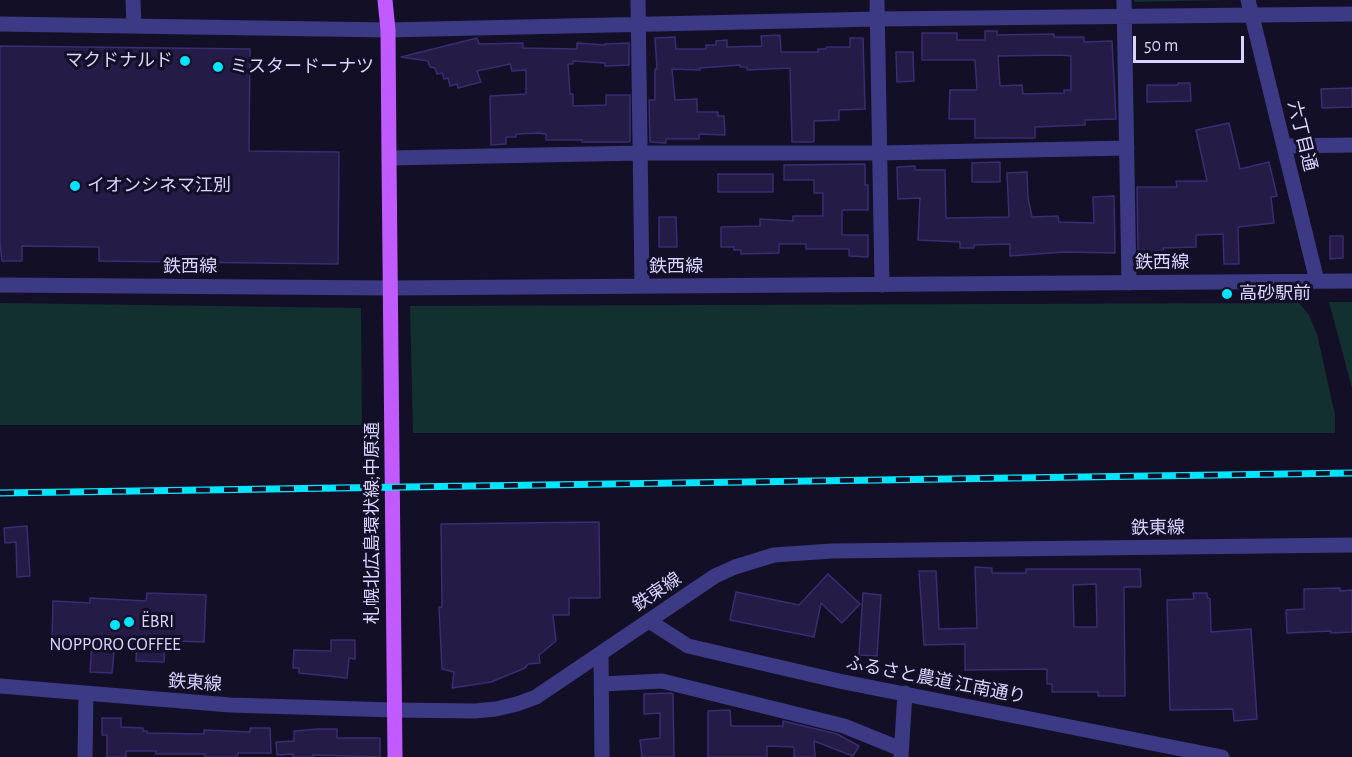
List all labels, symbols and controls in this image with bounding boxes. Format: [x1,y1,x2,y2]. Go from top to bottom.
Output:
scale bar [1136,24,1247,62]
text: 50 m [1144,37,1178,55]
place label: マクドナルド [65,50,173,72]
marker: マクドナルド [178,54,192,68]
place label: ミスタードーナツ [230,56,374,78]
marker: ミスタードーナツ [211,60,225,74]
street label: 六丁目通 [1283,98,1321,174]
place label: イオンシネマ江別 [87,175,231,197]
marker: イオンシネマ江別 [68,179,82,193]
street label: 鉄西線 [1135,252,1189,274]
street label: 鉄西線 [163,256,217,278]
street label: 鉄西線 [649,256,703,278]
place label: 高砂駅前 [1239,283,1311,305]
marker: 高砂駅前 [1220,287,1234,301]
street label: 札幌北広島環状線;中原通 [362,422,384,624]
street label: 鉄東線 [1131,517,1185,539]
street label: 鉄東線 [629,568,685,616]
place label: ËBRI [141,611,174,633]
marker: ËBRI [122,615,136,629]
marker: NOPPORO COFFEE [108,618,122,632]
place label: NOPPORO COFFEE [49,634,181,656]
street label: ふるさと農道 江南通り [844,652,1028,708]
street label: 鉄東線 [167,670,223,696]

